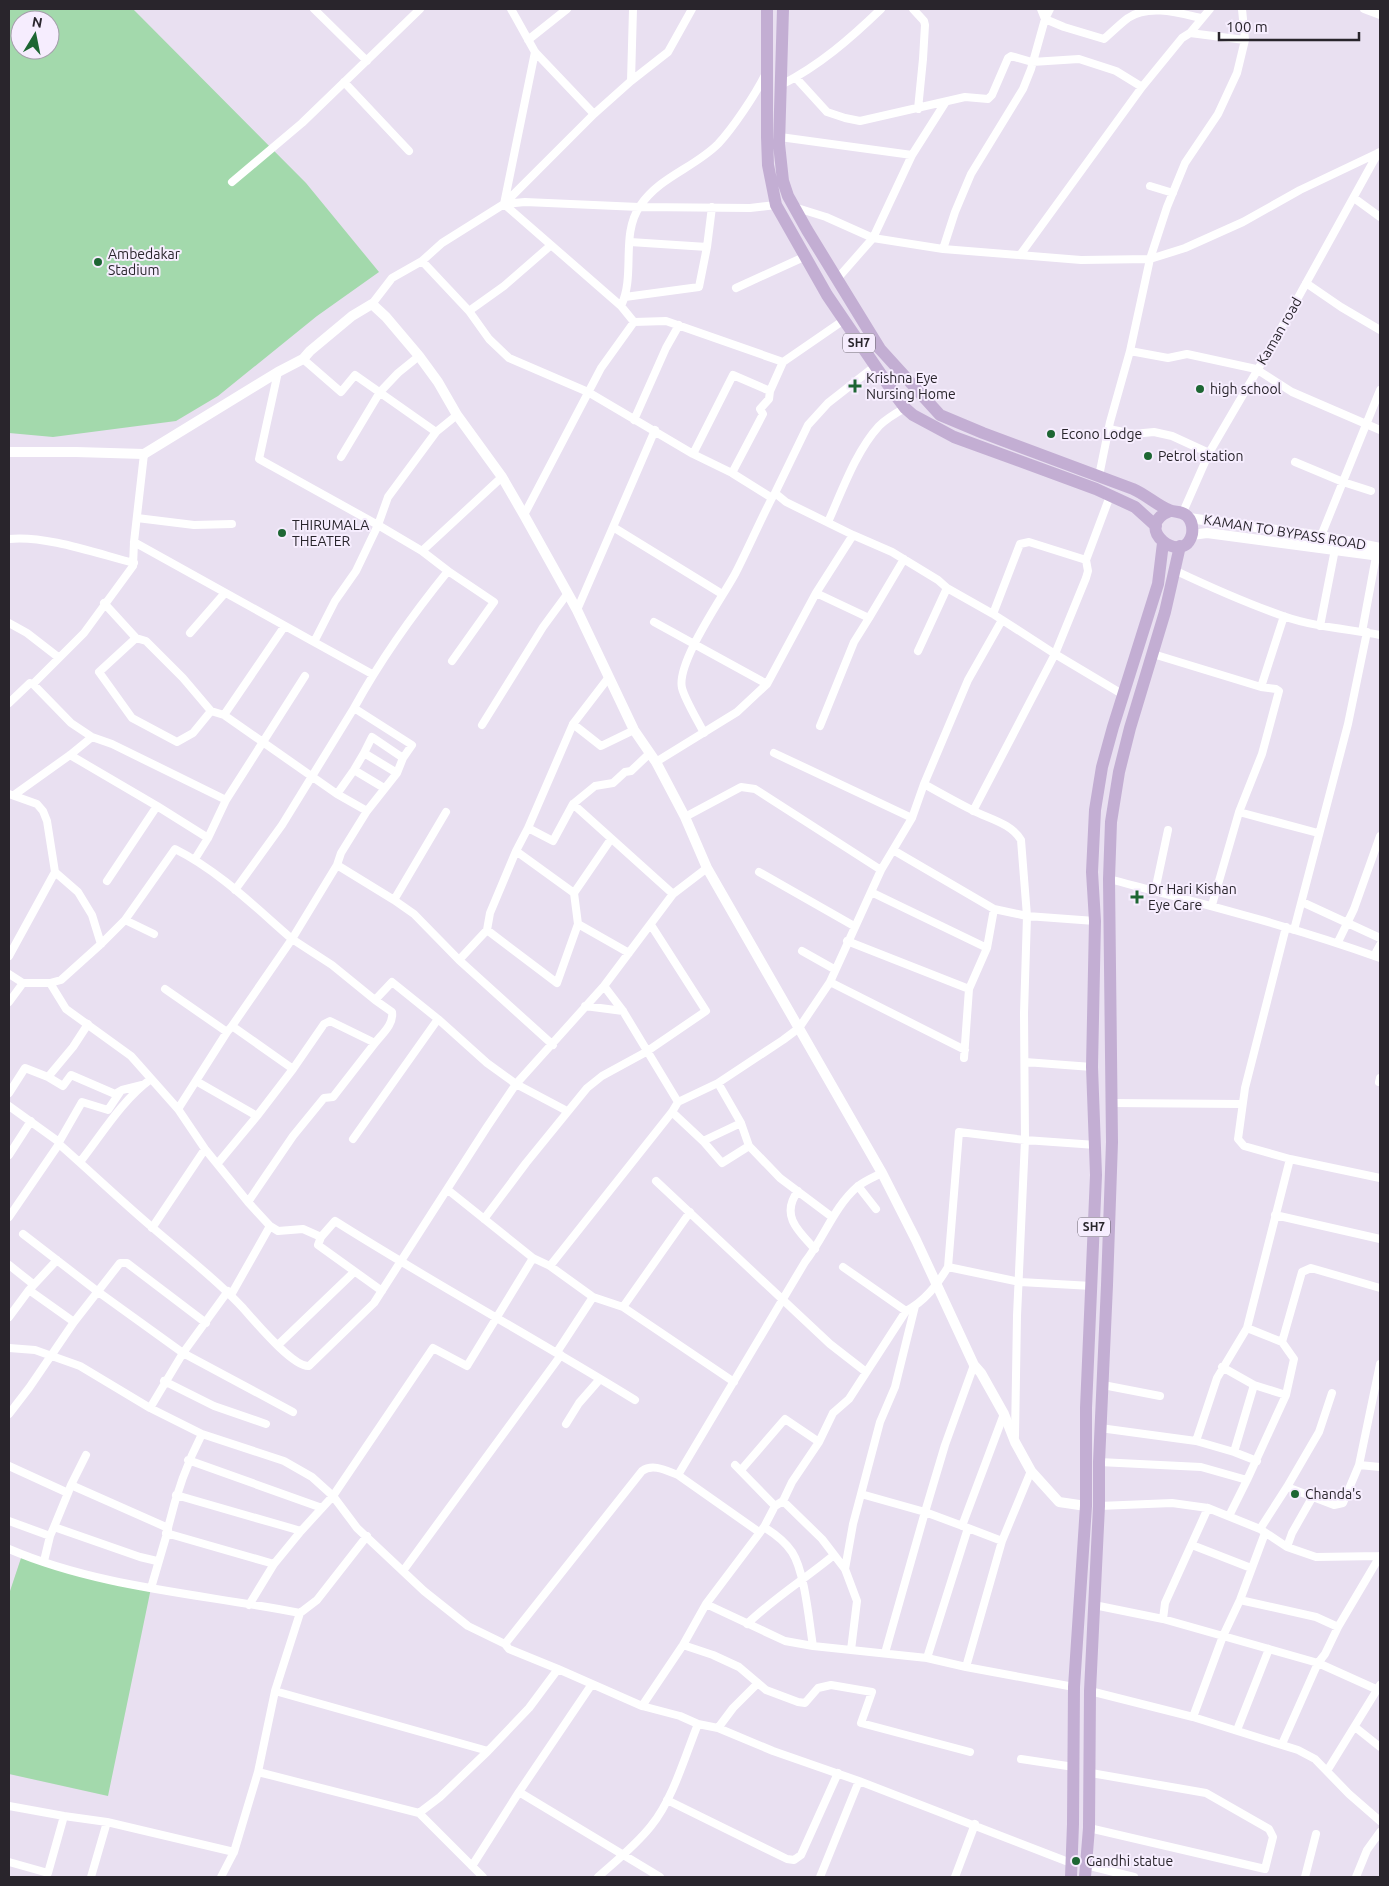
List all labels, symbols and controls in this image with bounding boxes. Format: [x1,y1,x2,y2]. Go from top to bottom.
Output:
north arrow [10,10,60,60]
scale bar [1219,10,1359,42]
text: N [31,13,44,31]
text: 100 m [1226,18,1268,35]
place label: Ambedakar Stadium [108,246,181,278]
marker: Ambedakar Stadium [92,256,104,268]
street label: Kaman road [1253,294,1305,368]
road number: SH7 [843,333,875,352]
place label: Krishna Eye Nursing Home [866,370,956,402]
marker: Krishna Eye Nursing Home [848,379,862,393]
place label: high school [1210,381,1282,397]
marker: high school [1194,383,1206,395]
place label: Econo Lodge [1061,426,1142,442]
marker: Econo Lodge [1045,428,1057,440]
place label: Petrol station [1158,448,1244,464]
marker: Petrol station [1142,450,1154,462]
street label: KAMAN TO BYPASS ROAD [1203,511,1368,553]
place label: THIRUMALA THEATER [292,517,369,549]
marker: THIRUMALA THEATER [276,527,288,539]
place label: Dr Hari Kishan Eye Care [1148,881,1237,913]
marker: Dr Hari Kishan Eye Care [1130,890,1144,904]
road number: SH7 [1078,1218,1110,1236]
place label: Chanda's [1305,1486,1361,1502]
marker: Chanda's [1289,1488,1301,1500]
place label: Gandhi statue [1086,1853,1173,1869]
marker: Gandhi statue [1070,1855,1082,1867]

